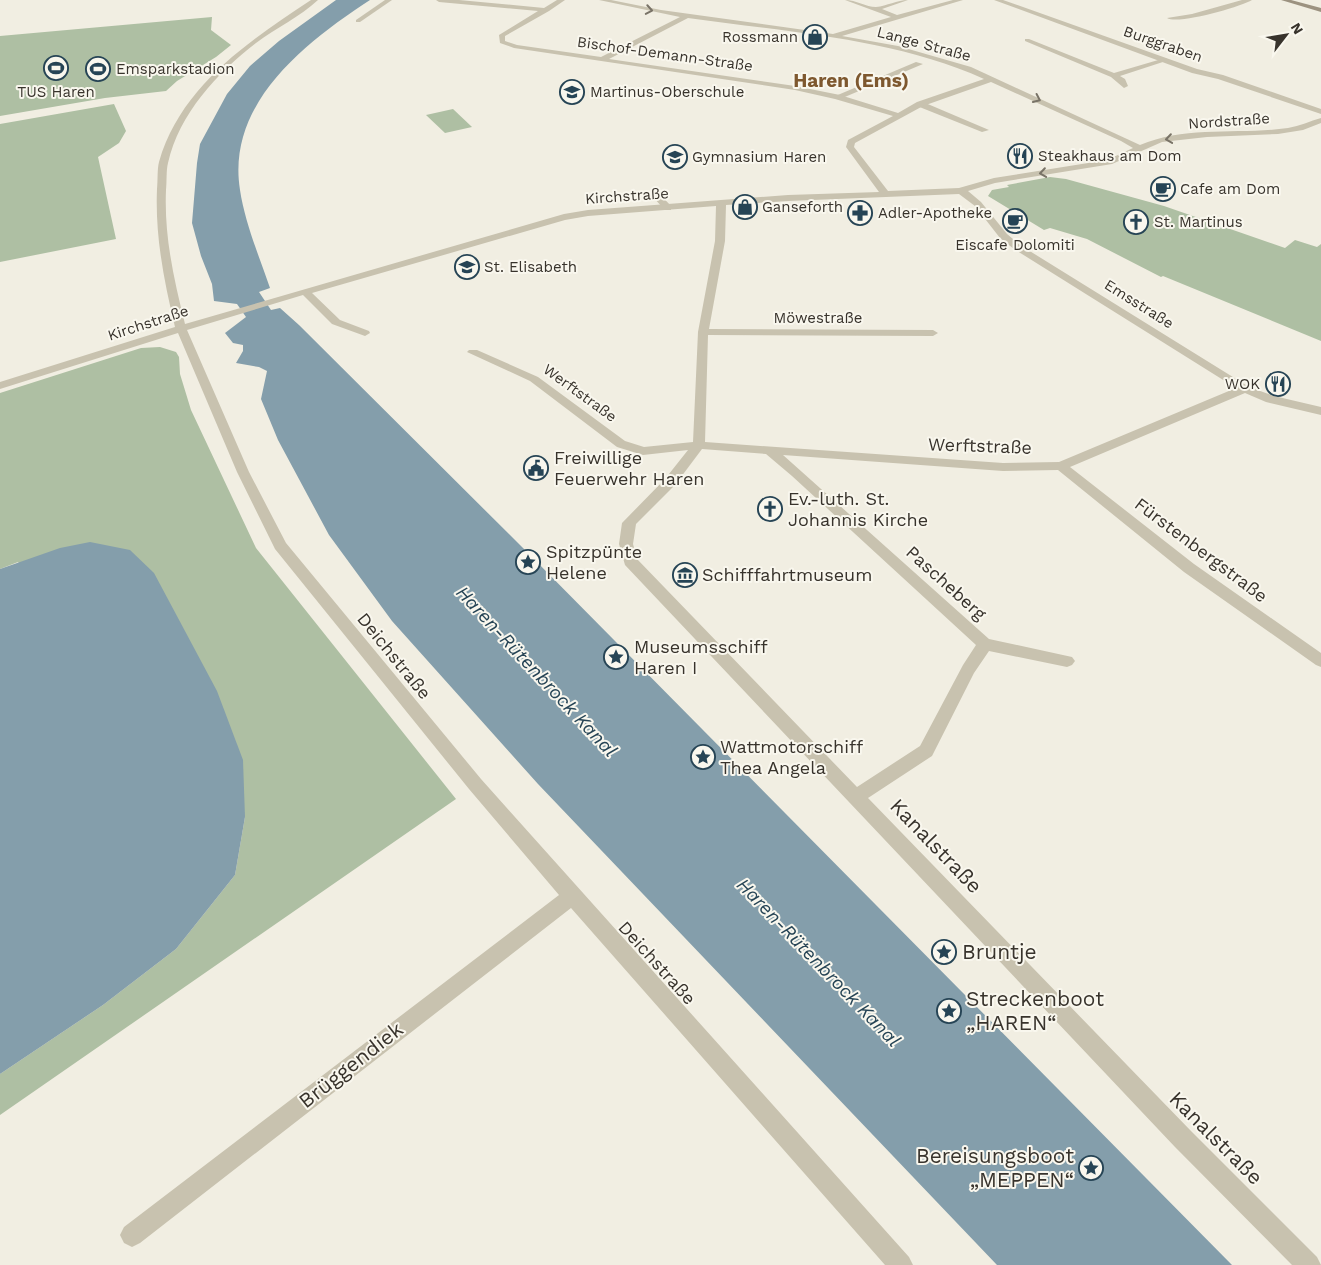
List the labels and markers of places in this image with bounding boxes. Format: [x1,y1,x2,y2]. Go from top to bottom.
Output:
shop icon: Rossmann [802,24,828,50]
place label: Rossmann [722,28,798,46]
sports icon: TUS Haren [43,55,69,81]
sports icon: Emsparkstadion [85,56,111,82]
place label: Emsparkstadion [116,60,235,78]
school or university icon: Martinus-Oberschule [559,79,585,105]
place label: TUS Haren [17,83,95,101]
place label: Martinus-Oberschule [590,83,744,101]
restaurant icon: Steakhaus am Dom [1007,143,1033,169]
school or university icon: Gymnasium Haren [662,144,688,170]
place label: Steakhaus am Dom [1038,147,1182,165]
place label: Gymnasium Haren [692,148,826,166]
cafe icon: Cafe am Dom [1150,176,1176,202]
place label: Cafe am Dom [1180,180,1280,198]
shop icon: Ganseforth [732,194,758,220]
place label: Ganseforth [762,198,843,216]
pharmacy icon: Adler-Apotheke [847,200,873,226]
place label: Adler-Apotheke [878,204,992,222]
cafe icon: Eiscafe Dolomiti [1002,208,1028,234]
church icon: St. Martinus [1123,209,1149,235]
place label: St. Martinus [1154,213,1243,231]
place label: Eiscafe Dolomiti [955,236,1075,254]
school or university icon: St. Elisabeth [454,254,480,280]
place label: St. Elisabeth [484,258,577,276]
restaurant icon: WOK [1265,371,1291,397]
place label: WOK [1225,375,1260,393]
place label: Freiwillige Feuerwehr Haren [554,447,704,489]
public building icon: Freiwillige Feuerwehr Haren [523,455,549,481]
place label: Ev.-luth. St. Johannis Kirche [788,488,928,530]
church icon: Ev.-luth. St. Johannis Kirche [757,496,783,522]
place label: Spitzpünte Helene [546,541,642,583]
place icon: Spitzpünte Helene [515,549,541,575]
museum icon: Schifffahrtmuseum [672,562,698,588]
place label: Schifffahrtmuseum [702,564,872,585]
place label: Museumsschiff Haren I [634,636,768,678]
place icon: Museumsschiff Haren I [603,644,629,670]
place label: Wattmotorschiff Thea Angela [720,736,863,778]
place icon: Wattmotorschiff Thea Angela [690,744,716,770]
place icon: Bruntje [931,939,957,965]
place label: Bruntje [962,939,1037,964]
place label: Streckenboot „HAREN“ [966,986,1104,1035]
place icon: Streckenboot „HAREN“ [936,998,962,1024]
place label: Bereisungsboot „MEPPEN“ [916,1143,1074,1192]
place icon: Bereisungsboot „MEPPEN“ [1078,1155,1104,1181]

